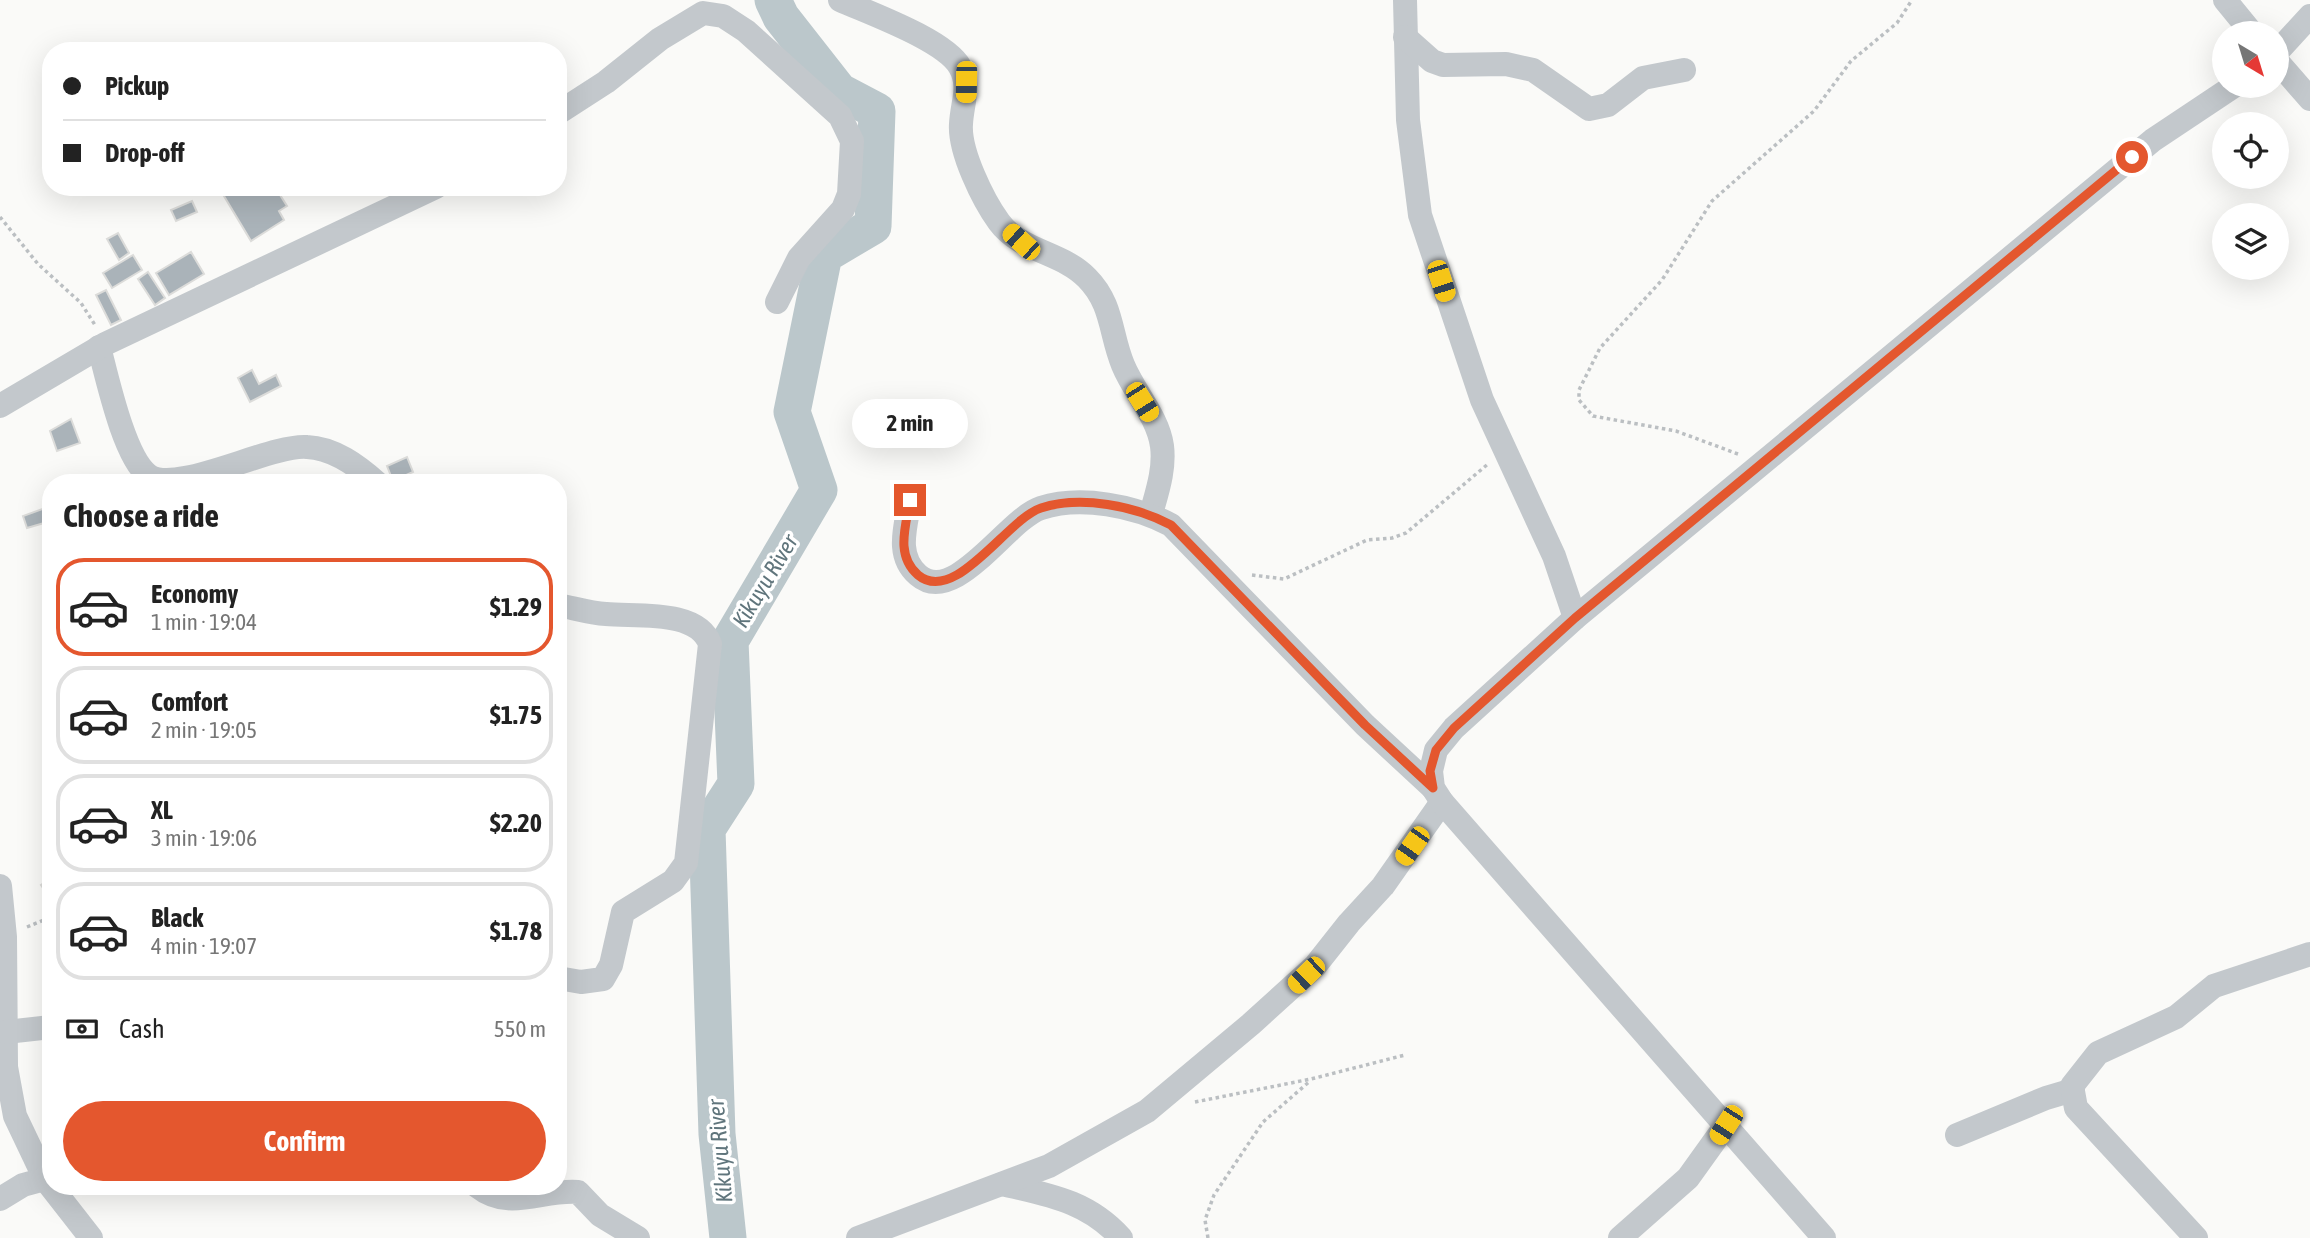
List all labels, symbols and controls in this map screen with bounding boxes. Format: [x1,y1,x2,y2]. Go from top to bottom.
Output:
north arrow [2212,21,2289,98]
map controls [2212,21,2289,280]
car [956,61,977,103]
text: Pickup [105,71,169,101]
button: locate [2212,112,2289,189]
text: Drop-off [105,138,185,168]
route start [2116,141,2148,173]
button: layers [2212,203,2289,280]
car [999,220,1044,264]
car [1425,258,1458,304]
car [1122,379,1163,425]
callout: 2 min [852,398,968,448]
text: 2 min [887,410,933,436]
route end [894,484,926,516]
text: Choose a ride [63,497,219,534]
water label: Kikuyu River [727,529,803,632]
icon: car [67,576,130,639]
text: Economy [151,579,238,609]
text: $1.29 [490,592,542,622]
text: 1 min · 19:04 [151,609,257,635]
icon: car [67,684,130,747]
text: Comfort [151,687,228,717]
text: $1.75 [490,700,542,730]
text: 2 min · 19:05 [151,717,257,743]
icon: car [67,792,130,855]
text: XL [151,795,173,825]
text: $2.20 [490,808,542,838]
car [1392,823,1433,869]
text: 3 min · 19:06 [151,825,257,851]
icon: car [67,900,130,963]
text: Black [151,903,203,933]
text: $1.78 [490,916,542,946]
text: 4 min · 19:07 [151,933,257,959]
car [1284,953,1329,997]
icon: cash [63,1010,101,1048]
text: Cash [119,1014,165,1044]
text: 550 m [494,1016,546,1042]
water label: Kikuyu River [702,1097,737,1204]
button: Confirm [63,1101,546,1181]
car [1706,1102,1747,1148]

